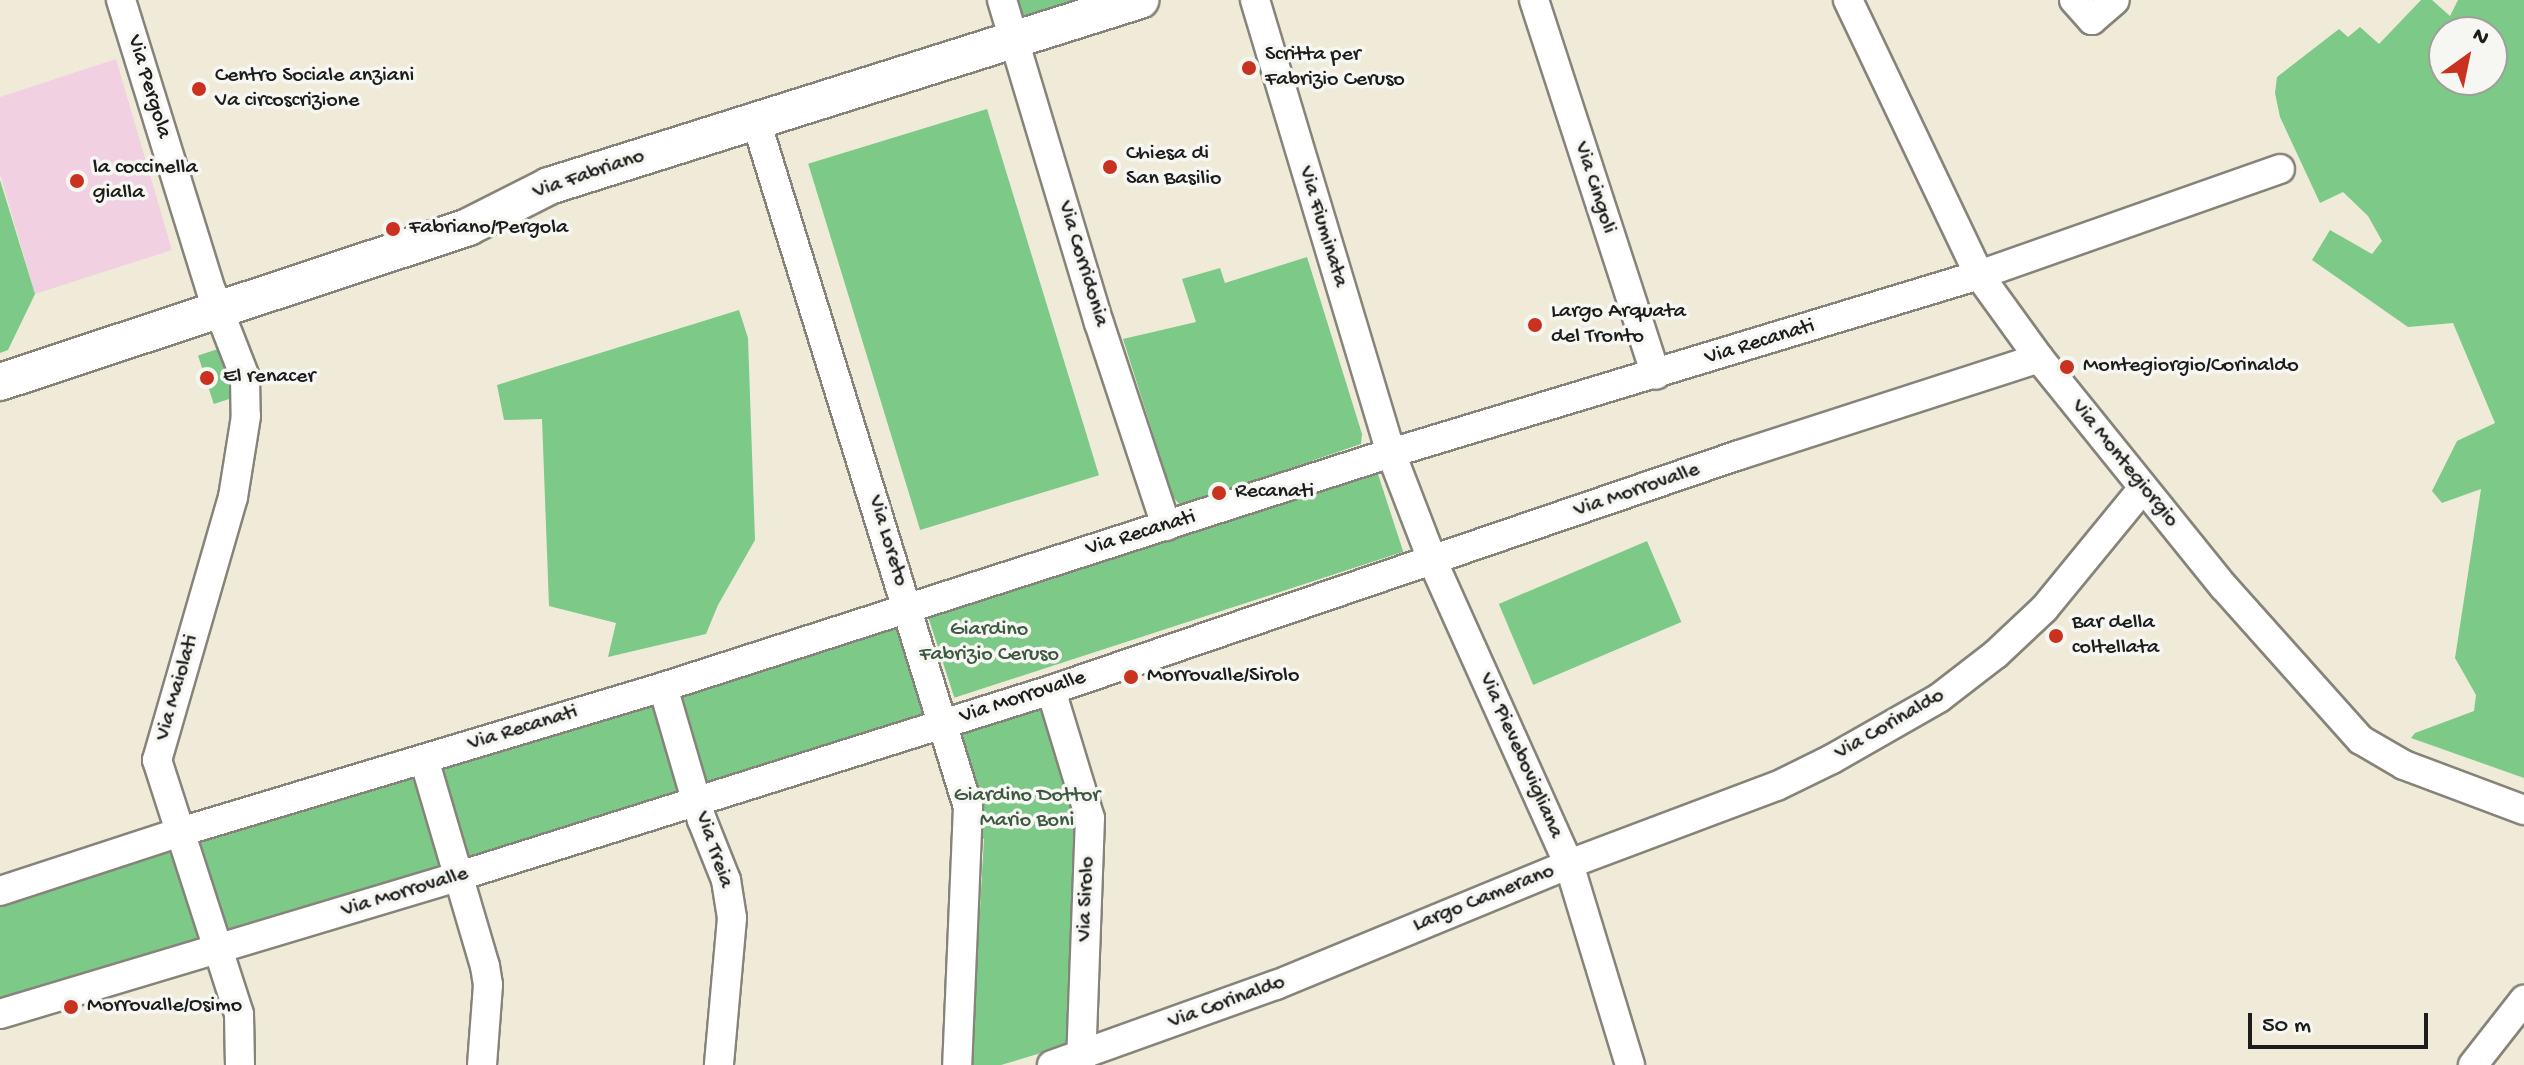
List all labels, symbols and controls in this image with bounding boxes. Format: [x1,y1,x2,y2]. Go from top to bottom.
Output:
north arrow [2428,16,2508,96]
text: N [2467,23,2493,52]
street label: Via Pergola [120,32,176,142]
place label: Scritta per Fabrizio Ceruso [1265,42,1405,94]
marker: Scritta per Fabrizio Ceruso [1240,59,1258,77]
place label: Centro Sociale anziani Va circoscrizione [215,63,414,114]
marker: Centro Sociale anziani Va circoscrizione [190,80,208,98]
street label: Via Cingoli [1567,139,1621,237]
place label: Chiesa di San Basilio [1126,141,1221,192]
street label: Via Fabriano [530,144,648,206]
place label: la coccinella gialla [93,155,198,206]
marker: Chiesa di San Basilio [1101,158,1119,176]
street label: Via Fiuminata [1291,163,1353,291]
marker: la coccinella gialla [68,172,86,190]
street label: Via Corridonia [1050,198,1114,330]
place label: Fabriano/Pergola [409,216,568,242]
marker: Fabriano/Pergola [384,220,402,238]
place label: Largo Arquata del Tronto [1551,299,1686,350]
street label: Via Recanati [1702,314,1818,372]
marker: Largo Arquata del Tronto [1526,316,1544,334]
place label: Montegiorgio/Corinaldo [2083,354,2299,380]
marker: Montegiorgio/Corinaldo [2058,358,2076,376]
place label: El renacer [223,365,315,391]
marker: El renacer [198,369,216,387]
street label: Via Montegiorgio [2064,395,2184,533]
street label: Via Morrovalle [1571,457,1703,525]
place label: Recanati [1235,480,1314,506]
marker: Recanati [1210,484,1228,502]
street label: Via Loreto [861,492,913,590]
street label: Via Recanati [1083,505,1199,563]
place label: Bar della coltellata [2072,610,2159,662]
park label: Giardino Fabrizio Ceruso [919,617,1059,668]
marker: Bar della coltellata [2047,627,2065,645]
street label: Via Maiolati [150,632,206,744]
place label: Morrovalle/Sirolo [1147,664,1299,690]
street label: Via Morrovalle [957,665,1089,731]
marker: Morrovalle/Sirolo [1122,668,1140,686]
street label: Via Pievebovigliana [1472,669,1568,843]
street label: Via Corinaldo [1831,683,1949,767]
street label: Via Recanati [465,700,581,758]
park label: Giardino Dottor Mario Boni [954,783,1100,834]
street label: Via Treia [688,808,738,892]
street label: Via Sirolo [1072,856,1102,942]
street label: Largo Camerano [1409,859,1559,939]
street label: Via Morrovalle [338,861,472,925]
street label: Via Corinaldo [1165,970,1289,1036]
place label: Morrovalle/Osimo [87,994,242,1020]
scale bar [2252,997,2432,1047]
marker: Morrovalle/Osimo [62,998,80,1016]
text: 50 m [2262,1012,2311,1041]

